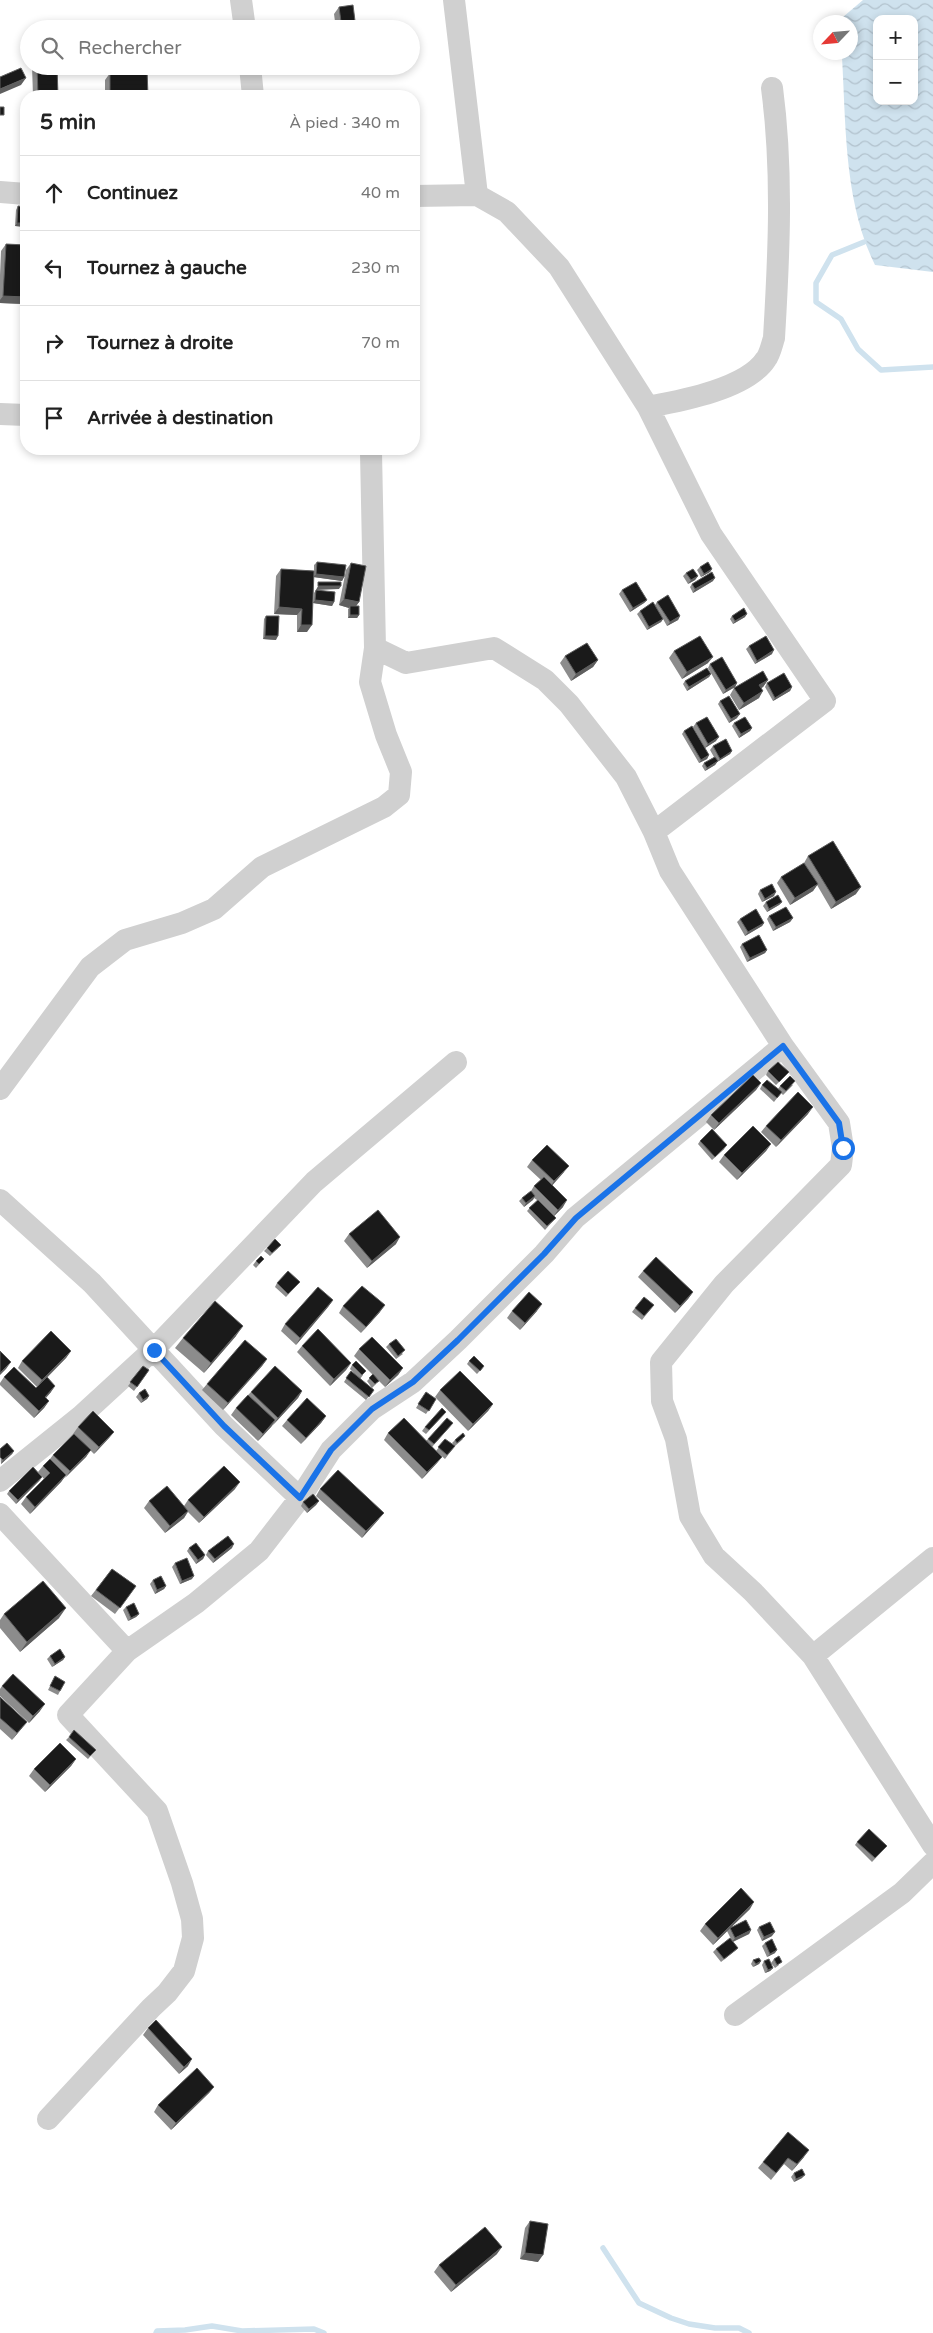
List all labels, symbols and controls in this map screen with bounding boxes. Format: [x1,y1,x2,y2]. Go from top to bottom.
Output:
north arrow [813,15,858,60]
map controls [873,15,918,105]
button: + [873,15,918,60]
search box [20,20,420,75]
icon: search [38,34,66,62]
text: Rechercher [78,37,181,59]
button: − [873,60,918,105]
text: 5 min [40,110,96,135]
text: À pied · 340 m [289,113,400,133]
icon: ahead [40,179,68,207]
text: Continuez [87,182,178,204]
text: 40 m [361,183,400,203]
icon: left [40,254,68,282]
text: Tournez à gauche [87,257,247,279]
text: 230 m [351,258,400,278]
icon: right [40,329,68,357]
text: Tournez à droite [87,332,233,354]
text: 70 m [361,333,400,353]
icon: arrive [40,404,68,432]
text: Arrivée à destination [87,407,273,429]
route start [832,1137,855,1160]
route end [143,1339,166,1362]

